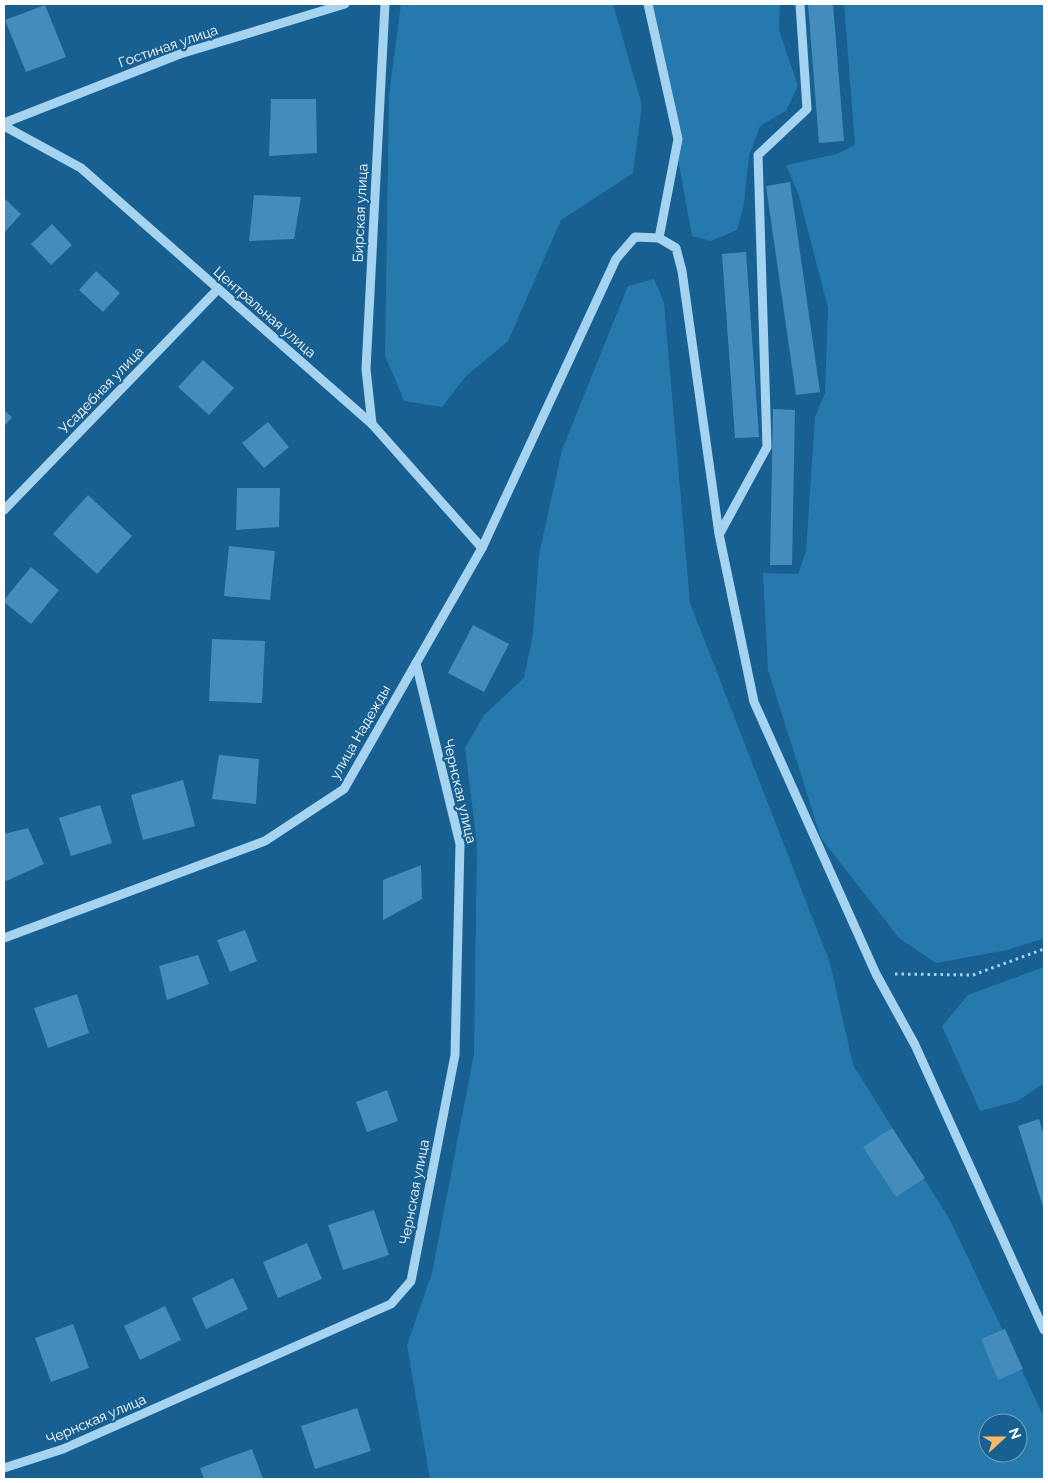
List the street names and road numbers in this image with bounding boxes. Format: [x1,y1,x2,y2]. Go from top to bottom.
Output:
street label: Гостиная улица [116,21,220,71]
street label: Бирская улица [349,163,371,263]
street label: Центральная улица [211,263,319,361]
street label: Усадебная улица [55,343,147,437]
street label: улица Надежды [327,682,393,782]
street label: Чернская улица [440,737,480,845]
street label: Чернская улица [396,1138,432,1246]
street label: Чернская улица [44,1391,148,1447]

